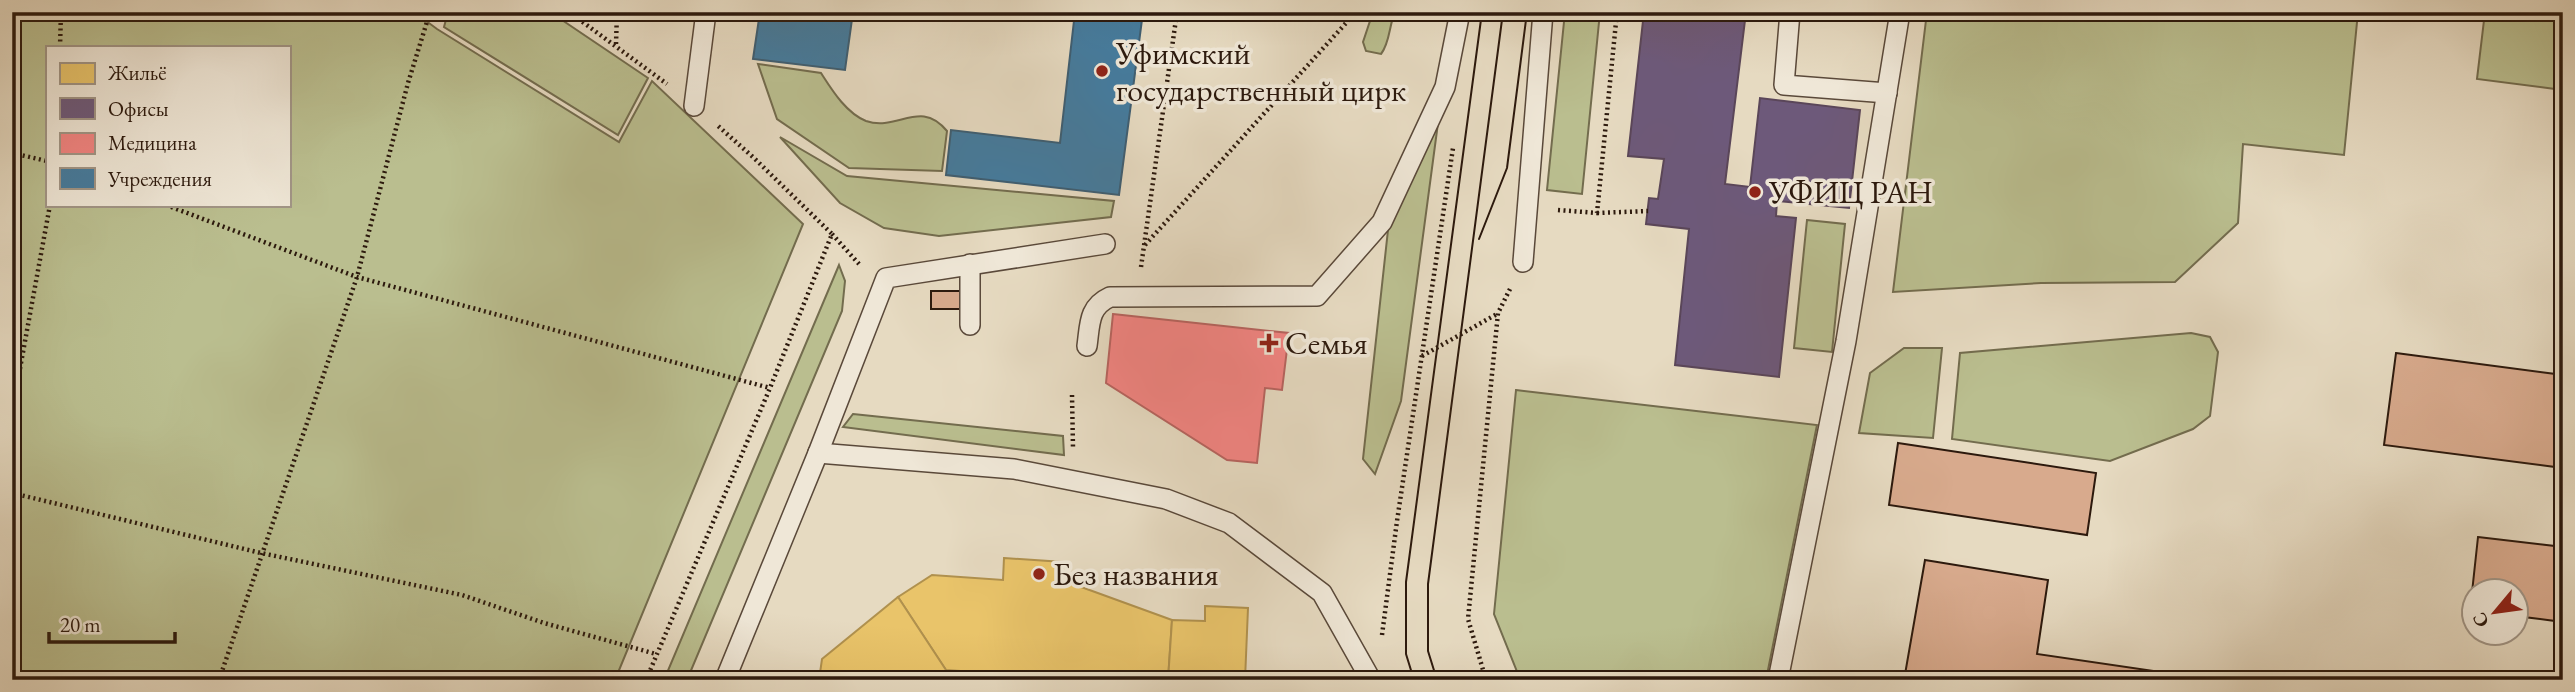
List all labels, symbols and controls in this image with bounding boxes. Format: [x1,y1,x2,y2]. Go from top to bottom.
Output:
place label: Уфимский государственный цирк [1115,32,1406,111]
legend [46,46,290,206]
text: Жильё [107,59,167,86]
marker: Уфимский государственный цирк [1094,63,1110,79]
text: Офисы [108,95,169,122]
text: Медицина [108,129,197,156]
text: Учреждения [107,165,212,192]
place label: УФИЦ РАН [1768,171,1933,213]
marker: УФИЦ РАН [1747,184,1763,200]
place label: Семья [1285,322,1367,364]
marker: Семья [1259,333,1279,353]
place label: Без названия [1053,553,1218,595]
marker: Без названия [1031,566,1047,582]
north arrow [2460,576,2530,646]
scale bar [49,601,175,645]
text: С [2466,608,2495,632]
text: 20 m [60,611,101,638]

